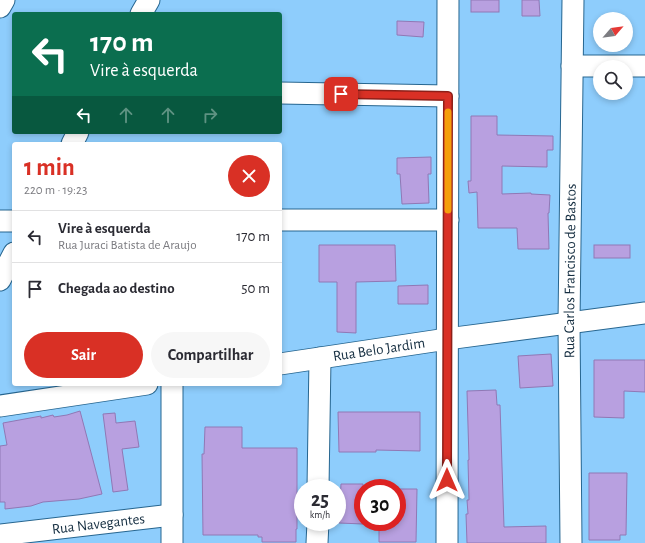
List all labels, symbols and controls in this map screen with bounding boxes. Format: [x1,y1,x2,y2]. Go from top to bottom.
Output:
north arrow [593,12,633,52]
map controls [593,12,633,100]
icon: left [24,28,76,80]
text: 170 m [90,29,154,57]
button: search [593,60,633,100]
text: Vire à esquerda [90,62,198,80]
pin [324,77,358,111]
icon: arrive [330,83,352,105]
icon: left [73,104,95,126]
icon: ahead [115,104,137,126]
icon: ahead [157,104,179,126]
icon: right [199,104,221,126]
button: close [228,155,270,197]
text: 1 min [24,156,75,180]
text: 220 m · 19:23 [24,184,87,197]
street label: Rua Carlos Francisco de Bastos [561,184,578,358]
text: Vire à esquerda [58,221,151,236]
icon: left [24,226,46,248]
text: 170 m [236,229,270,244]
text: Rua Juraci Batista de Araujo [58,239,197,252]
icon: arrive [24,278,46,300]
text: Chegada ao destino [58,281,175,296]
text: 50 m [241,281,270,296]
button: Sair [24,332,143,378]
button: Compartilhar [151,332,270,378]
street label: Rua Belo Jardim [332,335,426,363]
position arrow [426,459,468,501]
speed limit sign: 30 [354,479,406,531]
text: 25 [311,490,329,510]
text: km/h [310,510,330,520]
street label: Rua Navegantes [51,511,146,536]

